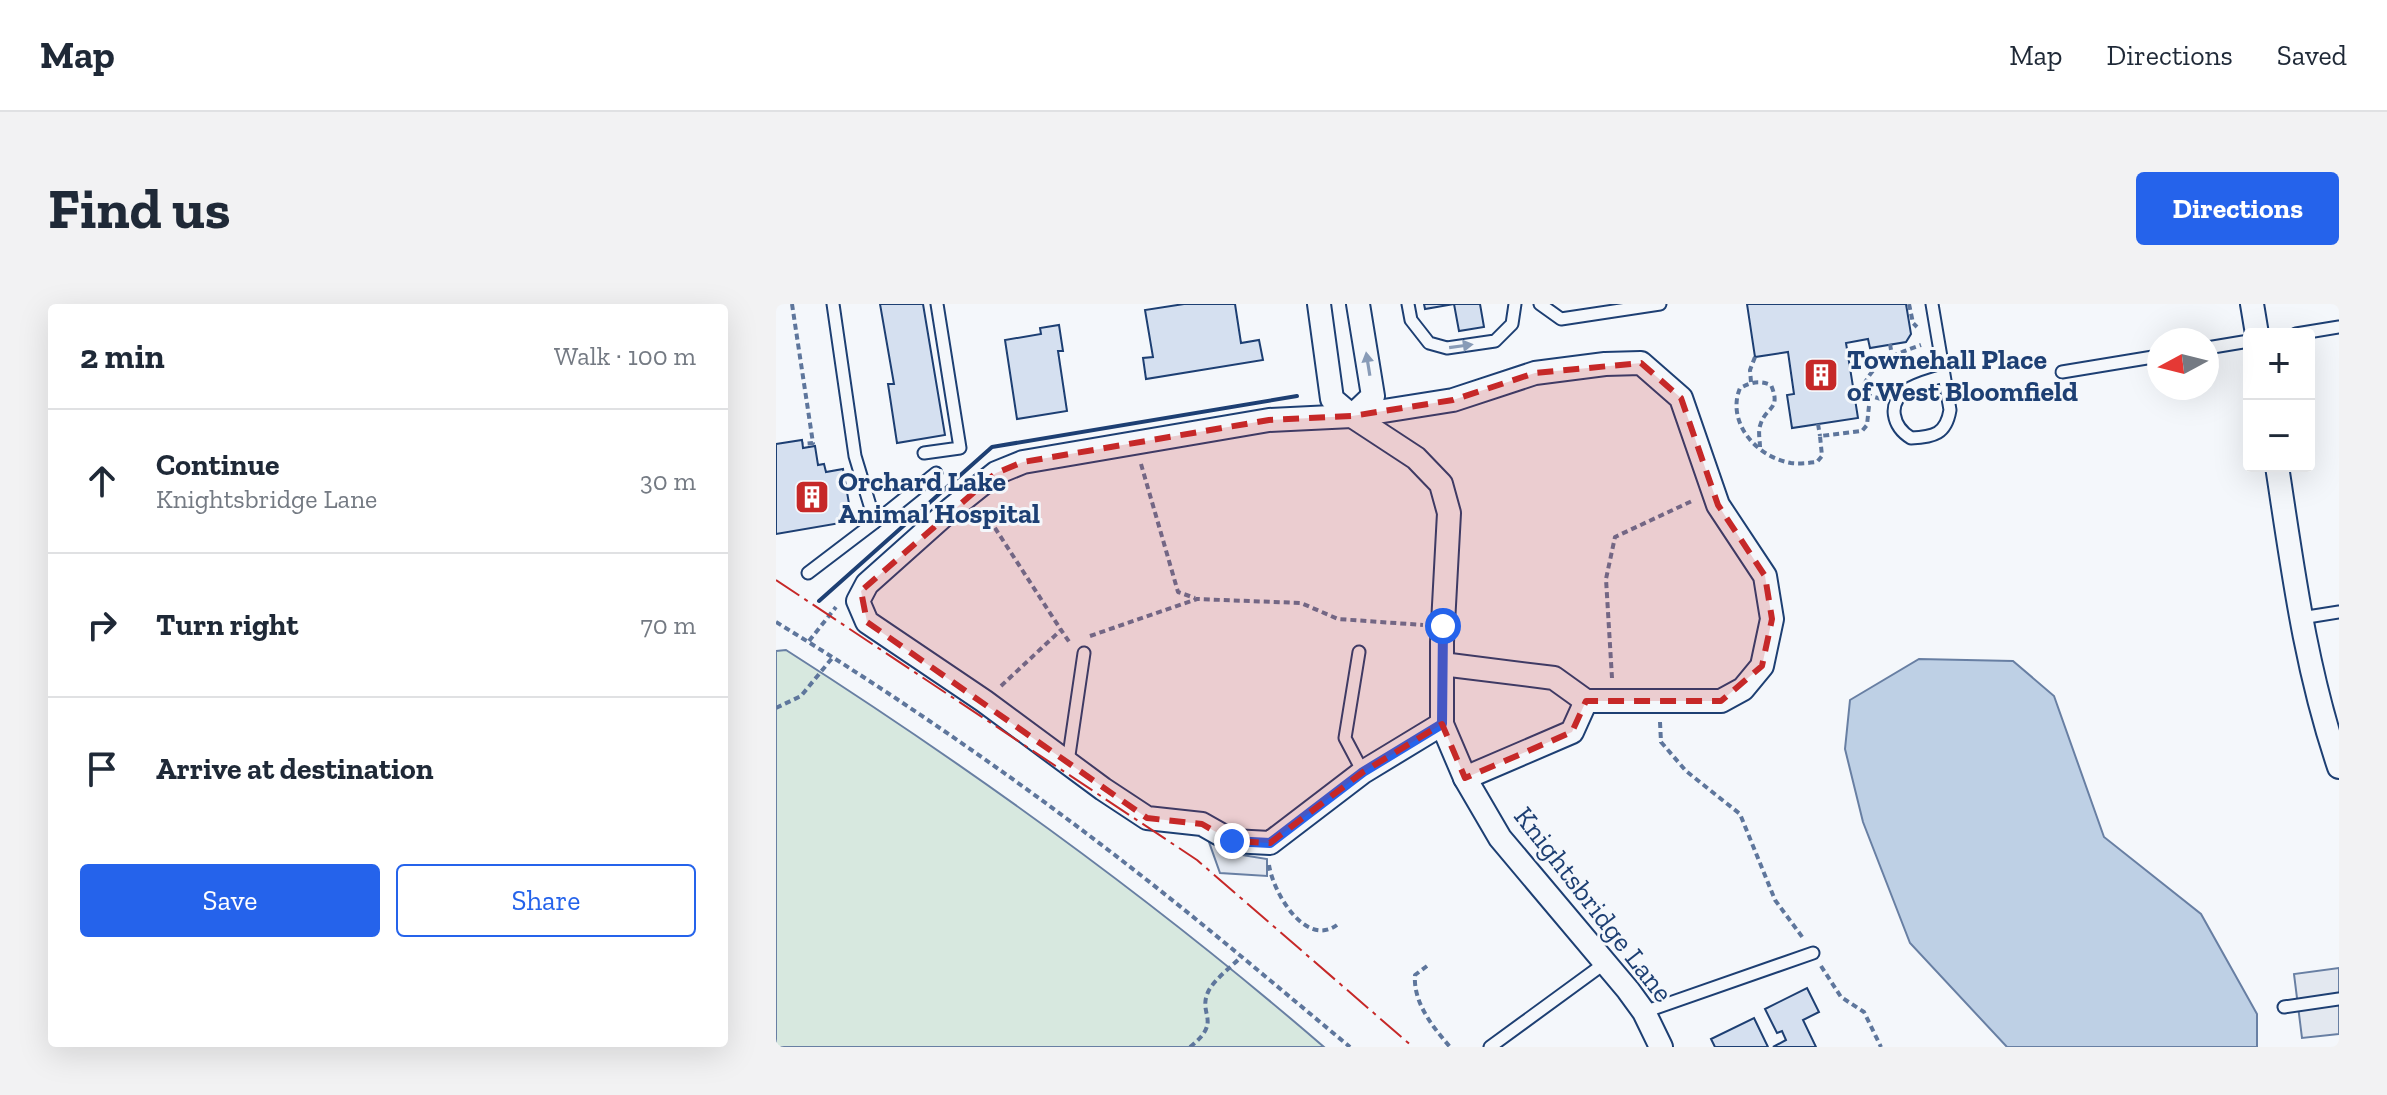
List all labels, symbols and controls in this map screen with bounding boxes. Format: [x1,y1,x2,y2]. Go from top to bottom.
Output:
text: Map [40,32,115,78]
text: Map [2009,39,2062,72]
text: Directions [2106,39,2233,72]
text: Saved [2277,39,2347,72]
button: Directions [2136,172,2339,245]
text: Find us [48,175,231,242]
north arrow [2147,328,2219,400]
map controls [2243,328,2315,472]
button: + [2243,328,2315,400]
text: 2 min [80,336,165,377]
one-way arrow [1449,339,1474,352]
text: Walk · 100 m [554,340,696,372]
place label: Townehall Place of West Bloomfield [1847,343,2078,408]
one-way arrow [1361,352,1374,377]
building icon: Townehall Place of West Bloomfield [1802,356,1840,394]
button: − [2243,400,2315,472]
text: Continue [156,447,280,483]
icon: ahead [80,459,124,503]
text: 30 m [640,465,696,497]
place label: Orchard Lake Animal Hospital [838,465,1040,530]
building icon: Orchard Lake Animal Hospital [793,478,831,516]
text: Knightsbridge Lane [156,483,377,515]
icon: right [80,603,124,647]
text: Turn right [156,607,298,643]
route start [1425,608,1461,644]
text: 70 m [640,609,696,641]
icon: arrive [80,747,124,791]
text: Arrive at destination [156,751,433,787]
street label: Knightsbridge Lane [1507,800,1680,1008]
route end [1214,823,1250,859]
button: Save [80,864,380,937]
button: Share [396,864,696,937]

